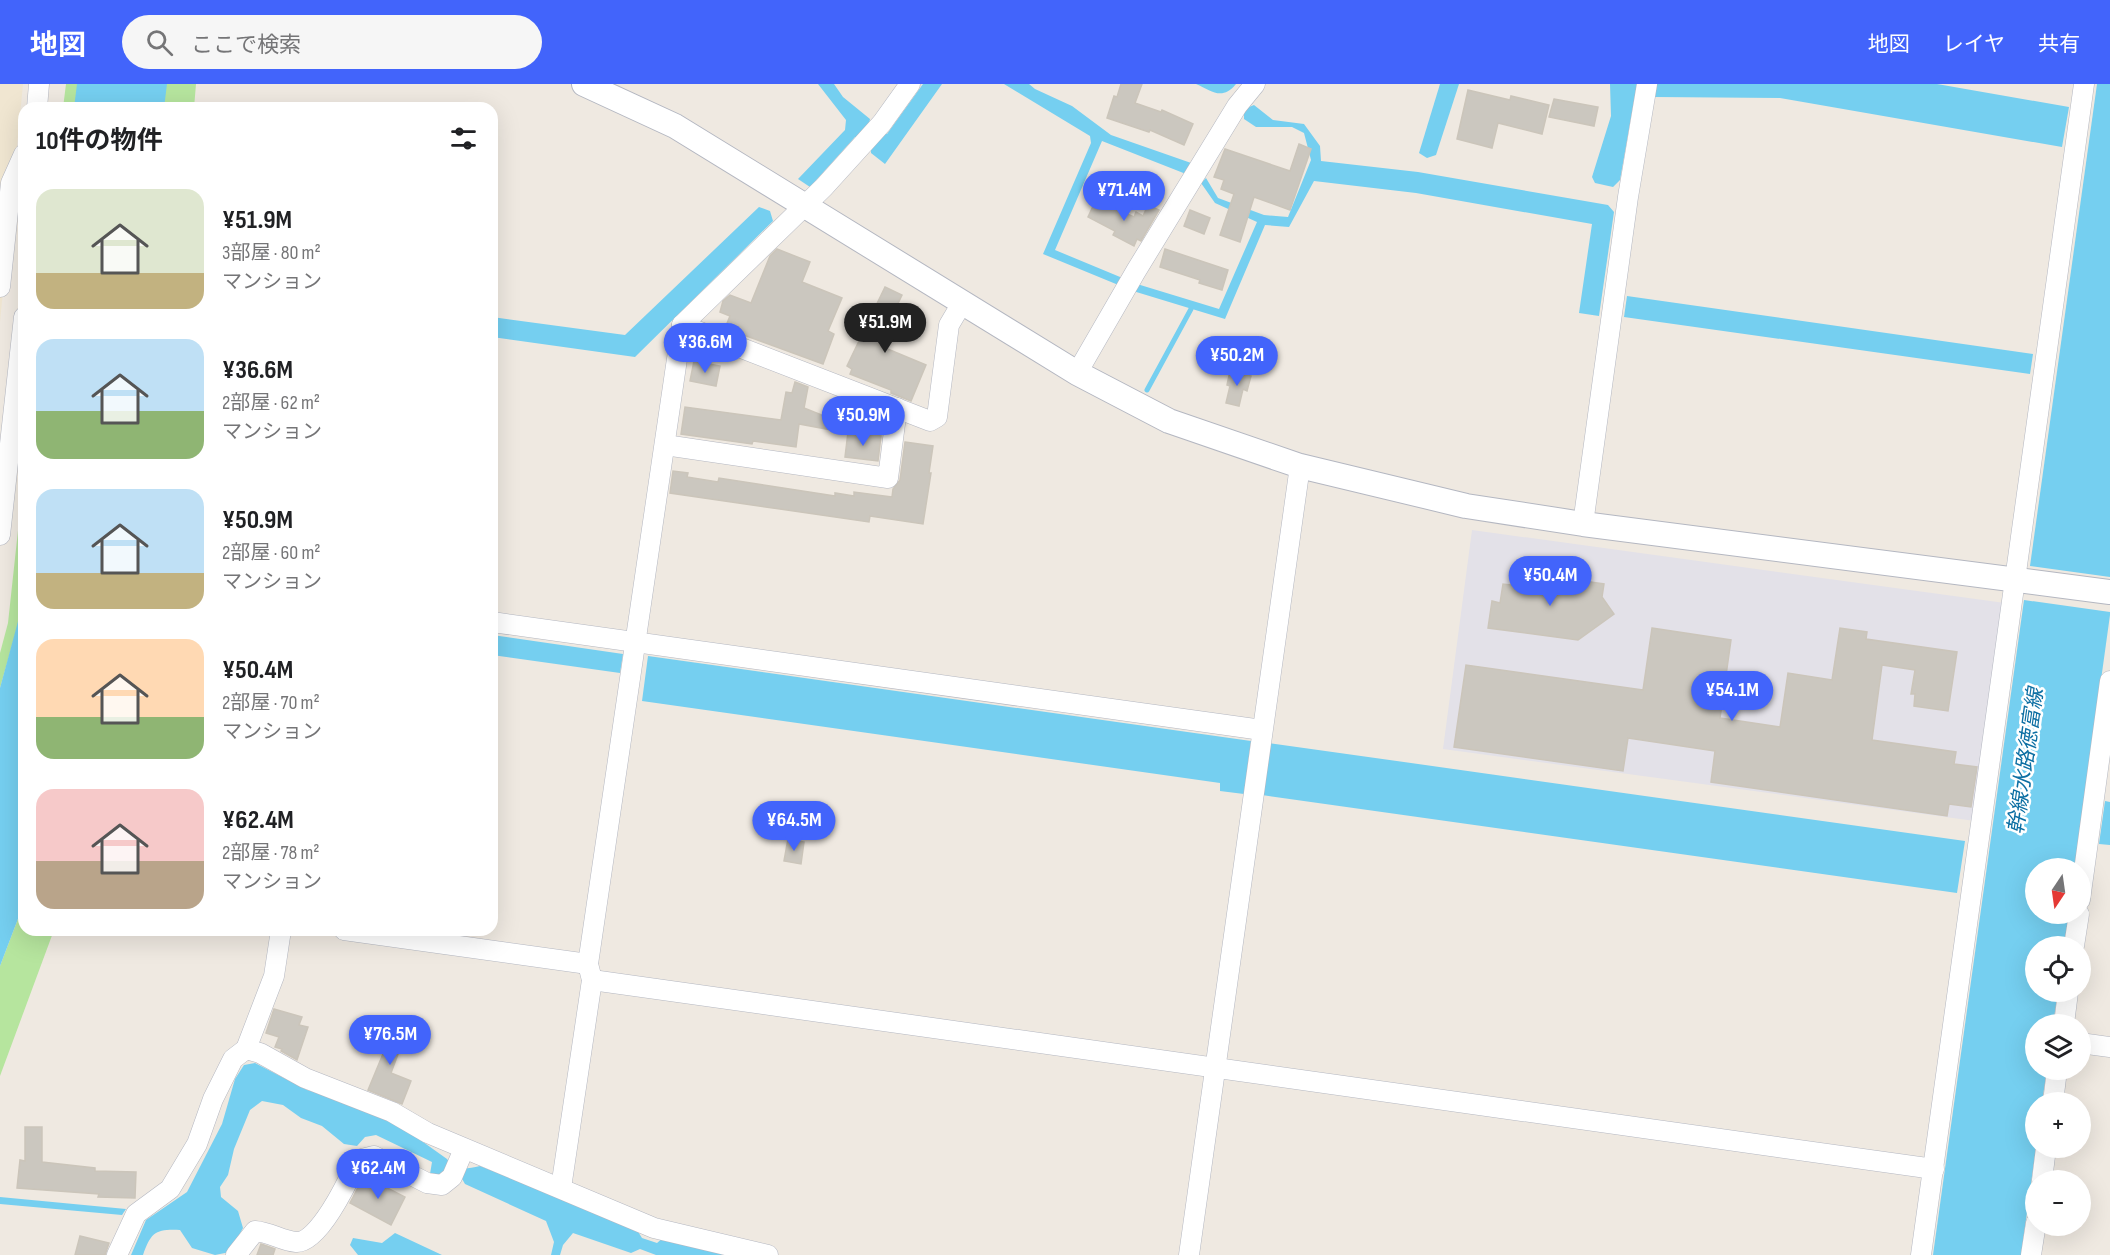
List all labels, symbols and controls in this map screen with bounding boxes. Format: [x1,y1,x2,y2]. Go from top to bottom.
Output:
search box [122,15,542,69]
icon: search [143,26,176,59]
text: 地図 [30,29,86,62]
text: ここで検索 [191,32,301,59]
text: 地図 [1868,32,1910,57]
text: レイヤ [1943,32,2005,57]
text: 共有 [2038,32,2080,57]
icon: filters [447,122,480,155]
text: 10件の物件 [36,126,163,157]
pin: ¥71.4M [1075,171,1173,222]
text: ¥71.4M [1097,178,1151,202]
text: ¥51.9M [222,205,292,236]
icon: home [84,213,156,285]
text: 3部屋 · 80 m² [222,241,321,265]
text: マンション [222,270,322,294]
pin: ¥51.9M [836,303,934,354]
text: ¥51.9M [858,310,912,334]
pin: ¥36.6M [656,323,754,374]
text: ¥36.6M [678,330,732,354]
pin: ¥50.2M [1188,336,1286,387]
text: ¥50.2M [1210,343,1264,367]
text: ¥36.6M [222,355,293,386]
icon: home [84,363,156,435]
text: 2部屋 · 62 m² [222,391,320,415]
pin: ¥50.9M [814,396,912,447]
text: ¥50.9M [836,403,890,427]
text: マンション [222,420,322,444]
text: ¥50.9M [222,505,293,536]
icon: home [84,513,156,585]
text: 2部屋 · 60 m² [222,541,321,565]
pin: ¥50.4M [1501,556,1599,607]
text: ¥50.4M [1523,563,1577,587]
text: マンション [222,570,322,594]
text: ¥50.4M [222,655,293,686]
icon: home [84,663,156,735]
pin: ¥54.1M [1683,671,1781,722]
text: ¥54.1M [1705,678,1759,702]
water label: 幹線水路徳富線 [2003,684,2049,836]
text: 2部屋 · 70 m² [222,691,320,715]
text: マンション [222,720,322,744]
pin: ¥64.5M [745,801,843,852]
text: ¥62.4M [222,805,294,836]
text: ¥64.5M [766,808,822,832]
icon: home [84,813,156,885]
text: 2部屋 · 78 m² [222,841,320,865]
north arrow [2025,858,2091,924]
map controls [2025,858,2091,1236]
text: マンション [222,870,322,894]
button: locate [2025,936,2091,1002]
button: layers [2025,1014,2091,1080]
pin: ¥76.5M [341,1015,439,1066]
text: ¥76.5M [363,1022,417,1046]
button: + [2025,1092,2091,1158]
pin: ¥62.4M [329,1149,427,1200]
text: ¥62.4M [350,1156,406,1180]
button: − [2025,1170,2091,1236]

